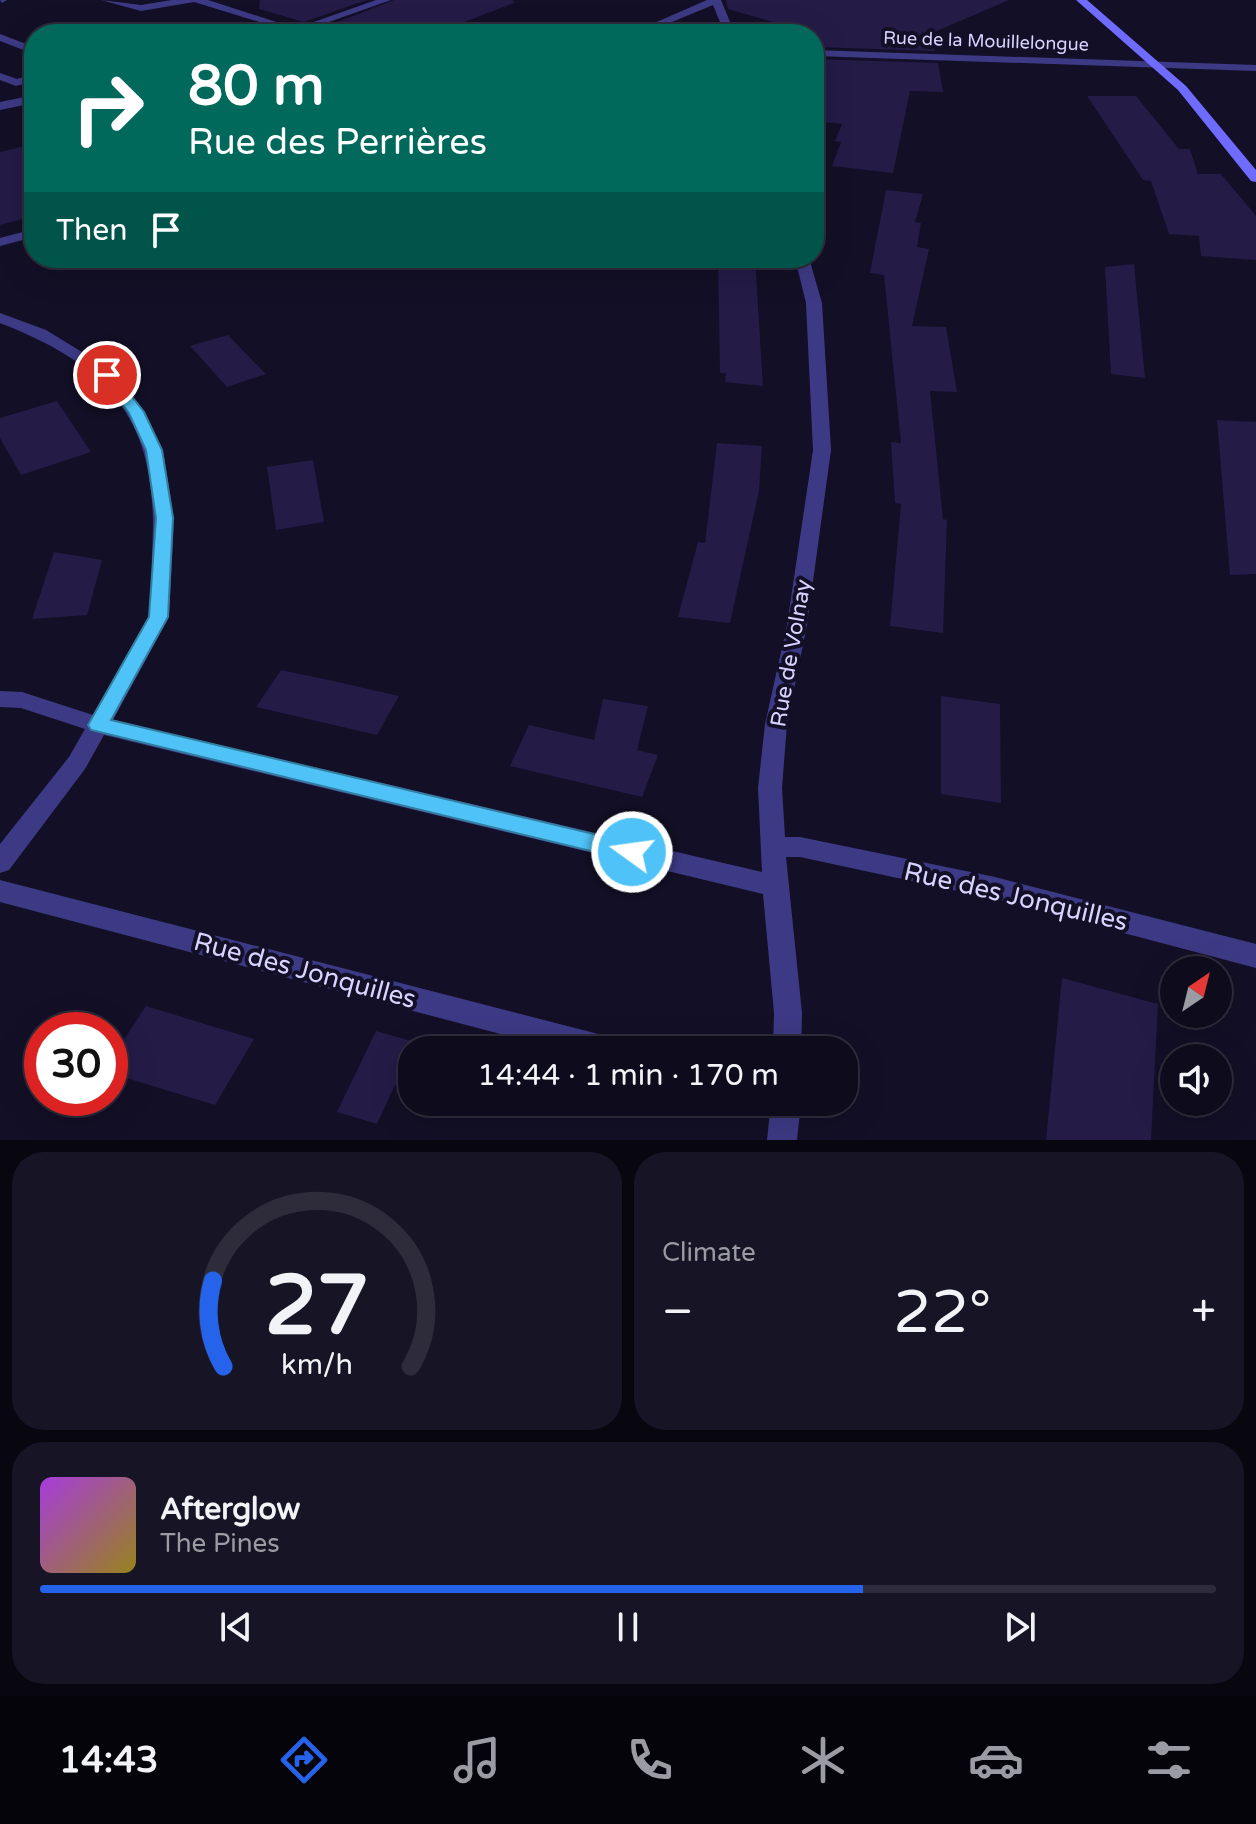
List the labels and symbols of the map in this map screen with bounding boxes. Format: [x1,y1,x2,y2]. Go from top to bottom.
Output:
street label: Rue de la Mouillelongue [883,26,1089,56]
pin [73,341,141,409]
street label: Rue de Volnay [765,577,817,729]
position arrow [590,810,674,894]
street label: Rue des Jonquilles [901,856,1131,937]
street label: Rue des Jonquilles [190,926,419,1015]
north arrow [1160,956,1232,1028]
speed limit sign: 30 [24,1012,128,1116]

